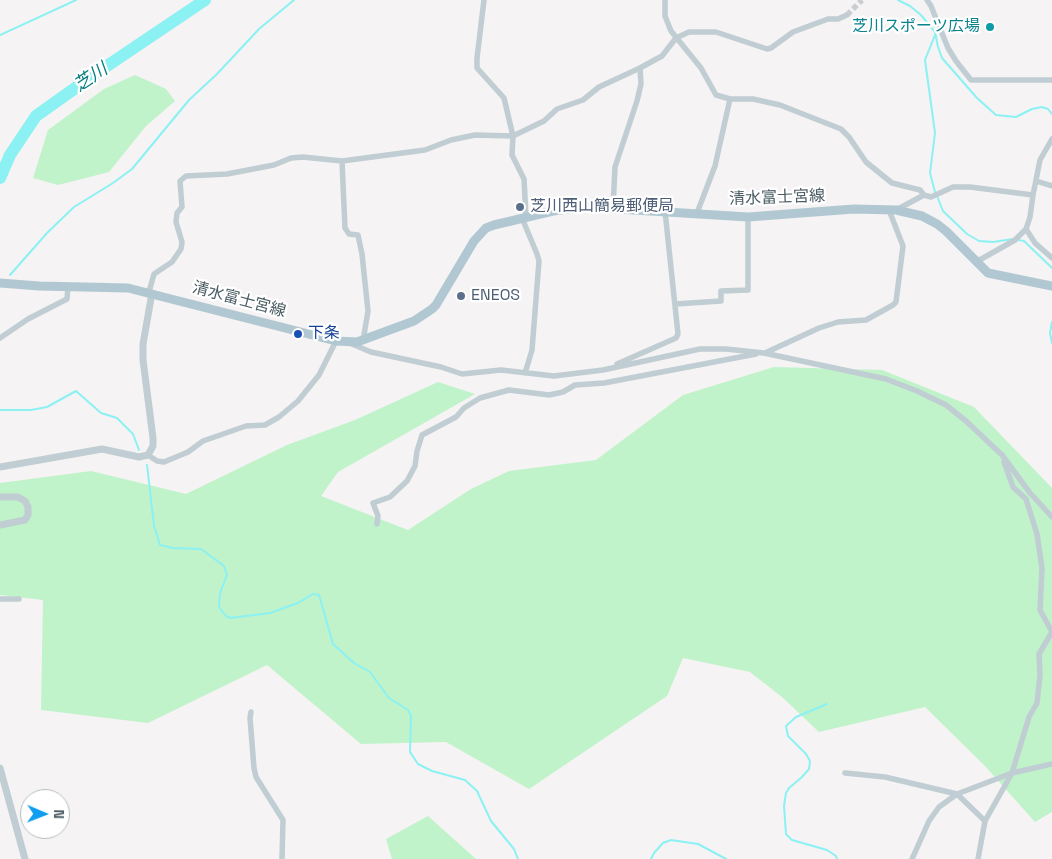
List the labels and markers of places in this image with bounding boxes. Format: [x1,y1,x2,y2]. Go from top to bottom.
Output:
place label: 芝川スポーツ広場 [852,17,980,37]
marker: 芝川スポーツ広場 [984,21,996,33]
place label: 芝川西山簡易郵便局 [530,197,674,217]
marker: 芝川西山簡易郵便局 [514,201,526,213]
place label: ENEOS [471,286,520,306]
marker: ENEOS [455,290,467,302]
place label: 下条 [308,324,340,344]
marker: 下条 [292,328,304,340]

